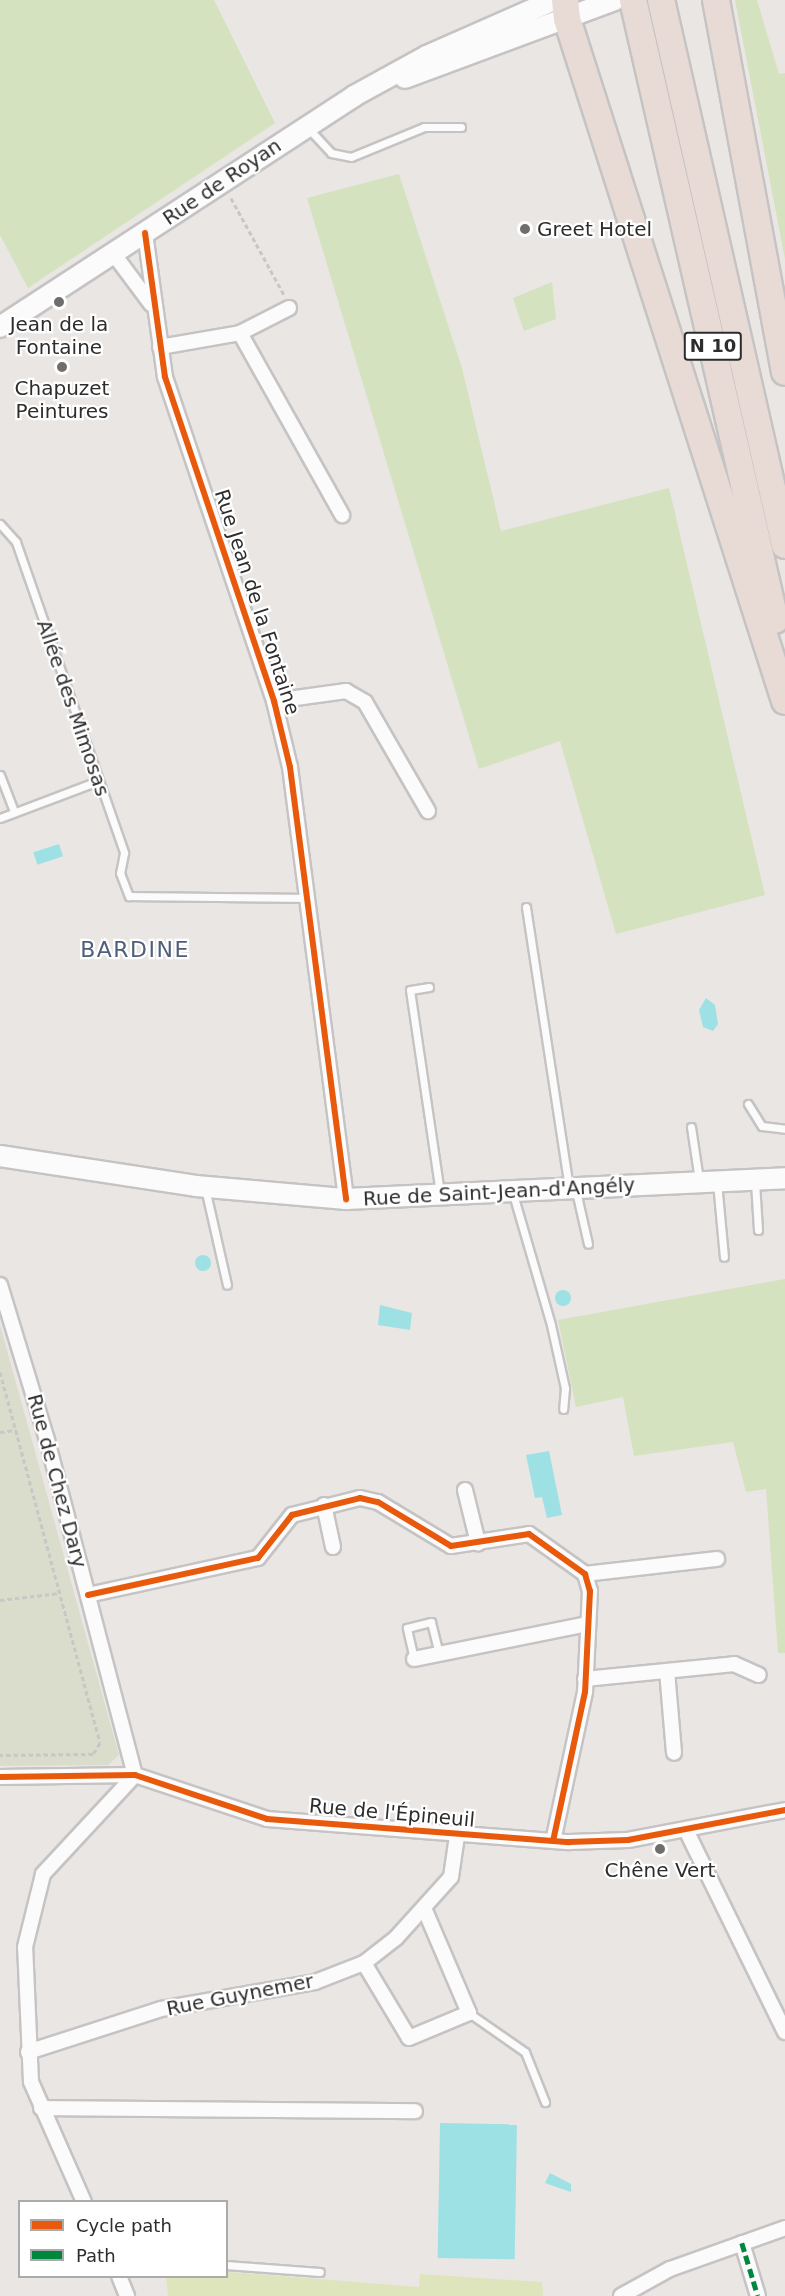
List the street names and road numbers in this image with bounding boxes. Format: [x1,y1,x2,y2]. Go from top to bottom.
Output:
street label: Rue de Royan [158,134,286,230]
road number: N 10 [683,331,743,361]
street label: Rue Jean de la Fontaine [209,486,305,718]
street label: Allée des Mimosas [32,617,114,799]
street label: Rue de Saint-Jean-d'Angély [362,1173,636,1211]
street label: Rue de Chez Dary [22,1391,92,1571]
street label: Rue de l'Épineuil [308,1794,476,1832]
street label: Rue Guynemer [164,1969,316,2021]

